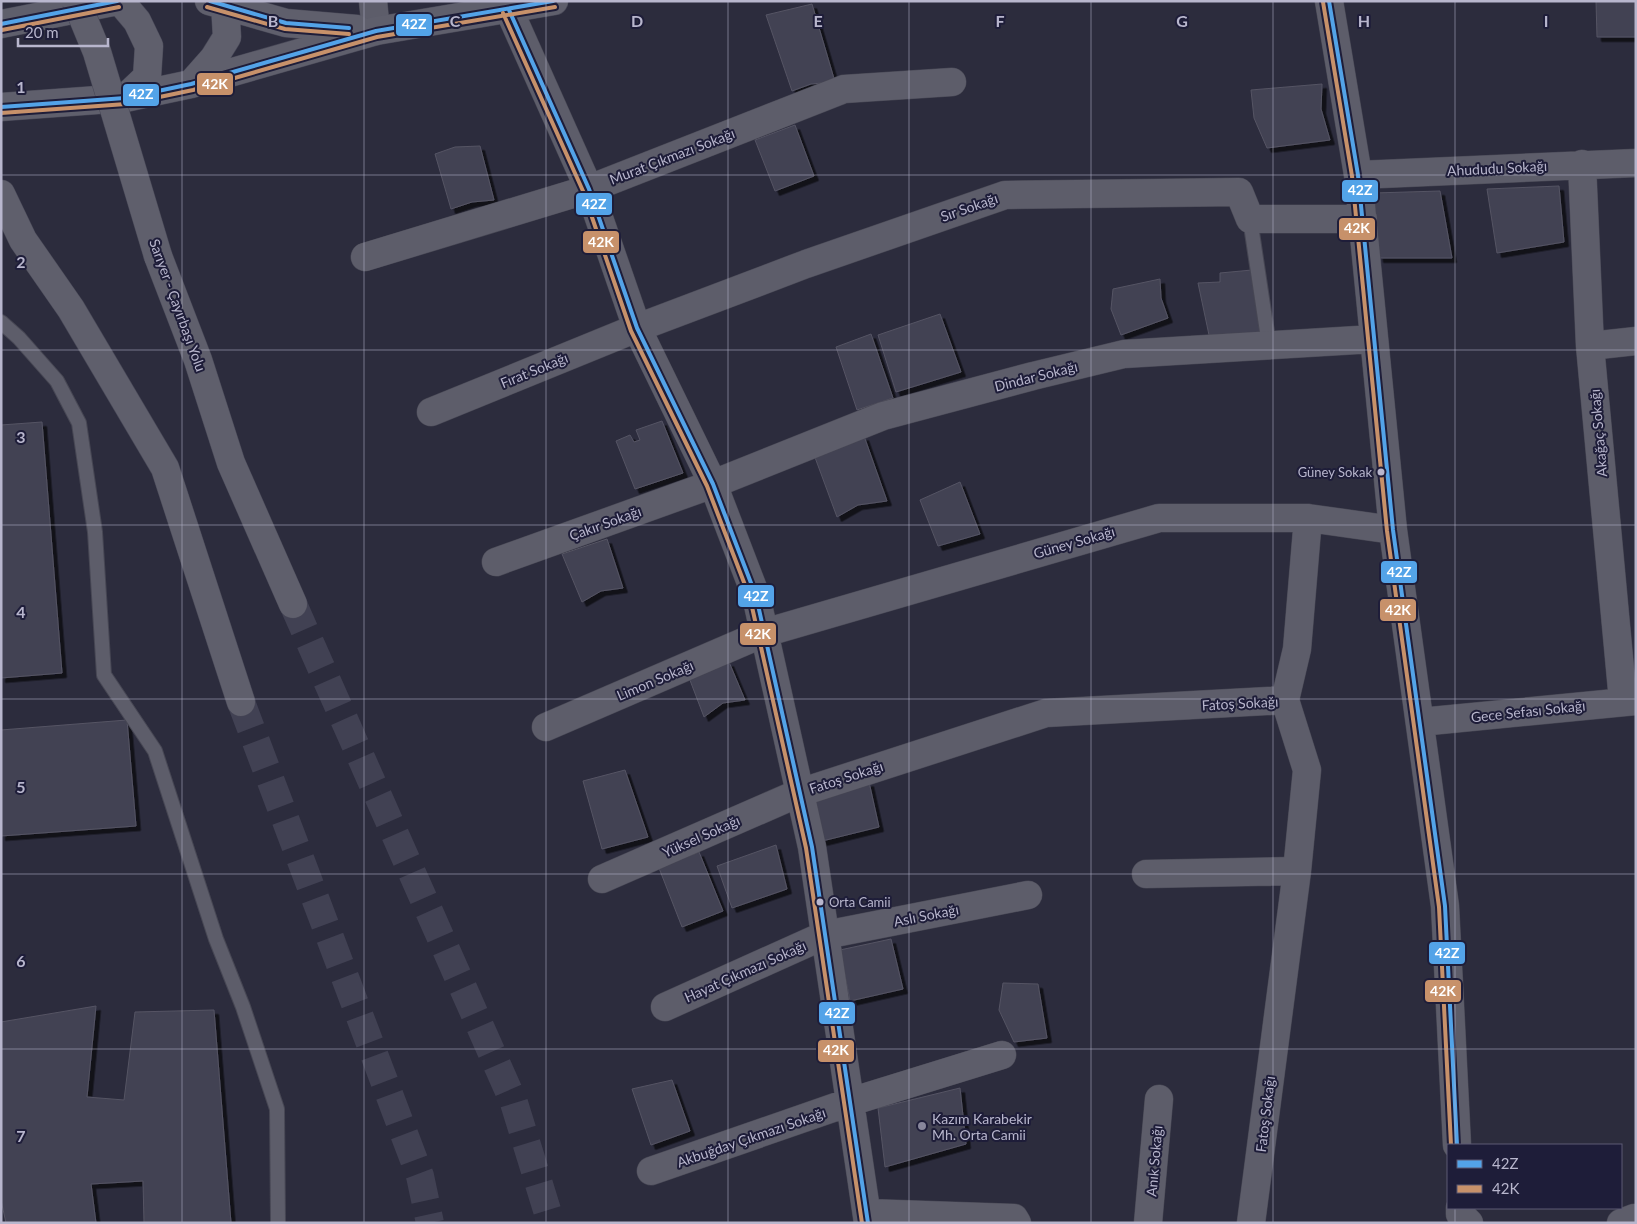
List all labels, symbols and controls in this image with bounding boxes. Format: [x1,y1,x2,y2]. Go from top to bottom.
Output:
text: B [268,11,278,30]
text: C [450,11,461,30]
text: D [631,11,643,30]
text: E [813,11,823,30]
text: F [995,11,1005,30]
text: G [1176,11,1188,30]
text: H [1358,11,1370,30]
text: I [1544,11,1548,30]
line badge: 42Z [395,13,433,37]
scale bar [18,15,108,47]
text: 42Z [402,15,427,32]
text: 20 m [25,23,59,41]
line badge: 42K [196,72,234,96]
text: 42K [202,75,228,92]
text: 1 [16,77,26,96]
line badge: 42Z [122,83,160,107]
text: 42Z [129,85,154,102]
street label: Murat Çıkmazı Sokağı [607,124,737,188]
street label: Ahududu Sokağı [1447,157,1547,179]
line badge: 42Z [1341,179,1379,203]
text: 42Z [1348,181,1373,198]
street label: Sır Sokağı [938,189,1000,225]
line badge: 42Z [575,192,613,216]
text: 42Z [582,195,607,212]
line badge: 42K [1338,217,1376,241]
text: 42K [1344,219,1370,236]
line badge: 42K [582,230,620,254]
text: 42K [588,233,614,250]
street label: Sarıyer - Çayırbaşı Yolu [146,236,210,374]
text: 2 [16,252,26,271]
street label: Fırat Sokağı [498,349,570,391]
street label: Dindar Sokağı [993,357,1079,395]
street label: Akağaç Sokağı [1586,388,1610,478]
text: 3 [16,427,26,446]
place label: Güney Sokak [1298,464,1372,480]
marker: Güney Sokak [1376,467,1386,477]
street label: Çakır Sokağı [567,502,643,544]
street label: Güney Sokağı [1031,522,1117,562]
line badge: 42Z [1380,560,1418,584]
text: 42Z [1387,563,1412,580]
line badge: 42Z [737,584,775,608]
text: 42Z [744,587,769,604]
line badge: 42K [1379,598,1417,622]
text: 42K [1385,601,1411,618]
text: 4 [16,602,26,621]
line badge: 42K [739,622,777,646]
text: 42K [745,625,771,642]
street label: Limon Sokağı [614,656,696,704]
street label: Fatoş Sokağı [1201,693,1279,713]
street label: Gece Sefası Sokağı [1470,697,1586,725]
street label: Fatoş Sokağı [807,757,885,797]
text: 5 [16,777,26,796]
street label: Yüksel Sokağı [660,811,742,861]
place label: Orta Camii [829,894,891,910]
marker: Orta Camii [815,897,825,907]
street label: Aslı Sokağı [892,900,960,930]
street label: Hayat Çıkmazı Sokağı [681,936,809,1006]
line badge: 42Z [1428,941,1466,965]
text: 42Z [1435,944,1460,961]
text: 6 [16,951,26,970]
line badge: 42K [1424,979,1462,1003]
text: 42K [1430,982,1456,999]
line badge: 42Z [818,1001,856,1025]
text: 42Z [825,1004,850,1021]
line badge: 42K [817,1039,855,1063]
text: 42K [823,1041,849,1058]
street label: Fatoş Sokağı [1252,1075,1278,1153]
street label: Akbuğday Çıkmazı Sokağı [674,1104,828,1170]
place label: Kazım Karabekir Mh. Orta Camii [932,1110,1032,1143]
marker: Kazım Karabekir Mh. Orta Camii [916,1120,928,1132]
street label: Anık Sokağı [1142,1125,1166,1197]
text: 7 [16,1126,26,1145]
legend [1447,1144,1622,1209]
text: 42Z [1492,1154,1518,1172]
text: 42K [1492,1179,1519,1197]

